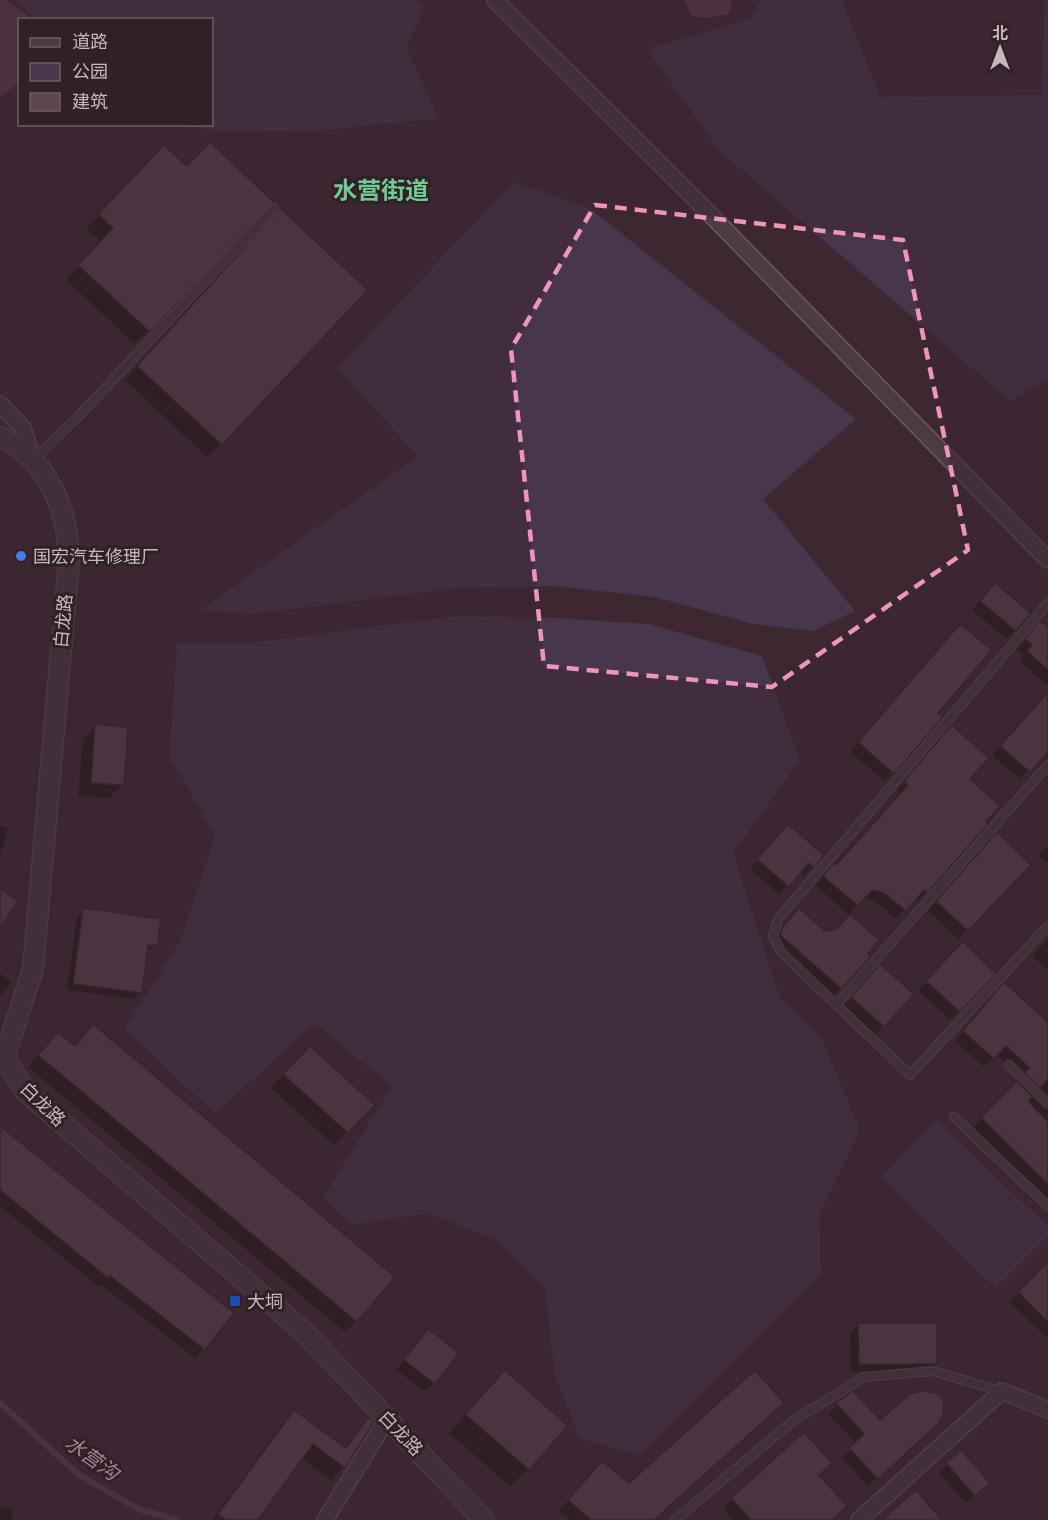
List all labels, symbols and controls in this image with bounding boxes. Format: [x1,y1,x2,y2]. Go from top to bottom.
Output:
legend [18,18,213,126]
north arrow [970,18,1030,78]
text: 北 [992,24,1008,43]
text: 道路 [72,31,108,52]
text: 公园 [72,61,108,82]
text: 建筑 [72,91,108,112]
district label: 水营街道 [333,177,429,205]
place label: 国宏汽车修理厂 [33,546,159,567]
marker: 国宏汽车修理厂 [14,549,28,563]
street label: 白龙路 [50,593,76,649]
street label: 白龙路 [16,1078,70,1130]
place label: 大垌 [247,1291,283,1312]
marker: 大垌 [228,1294,242,1308]
street label: 白龙路 [375,1406,427,1460]
water label: 水营沟 [61,1431,125,1487]

